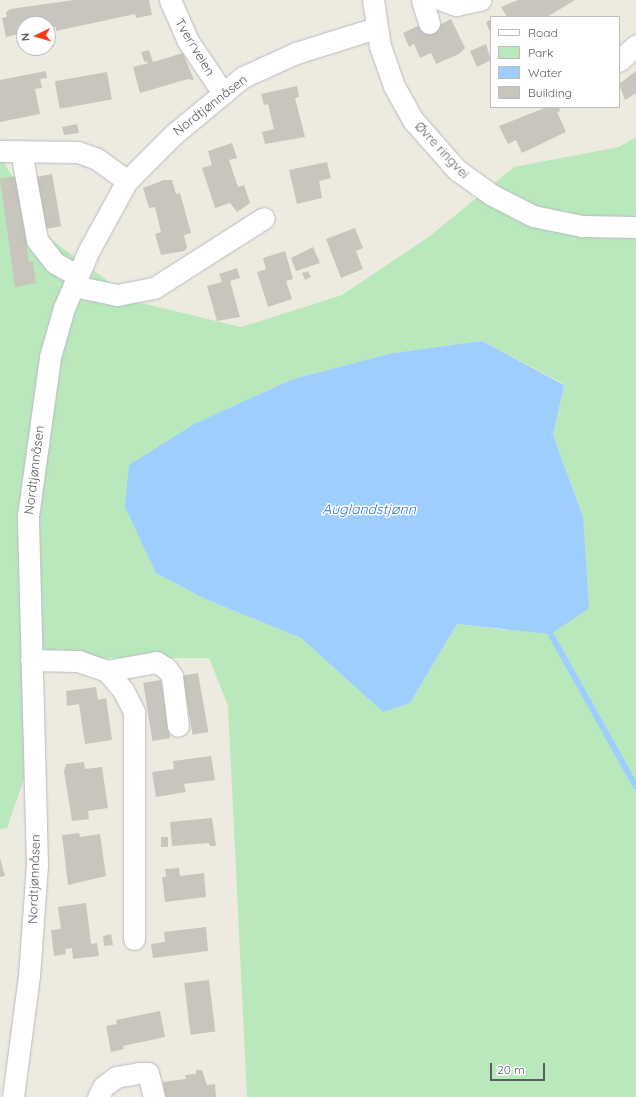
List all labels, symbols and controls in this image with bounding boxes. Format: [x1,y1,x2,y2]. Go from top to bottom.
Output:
street label: Tverrveien [172,15,218,79]
north arrow [16,16,56,56]
legend [490,16,620,108]
text: Road [528,25,558,40]
text: N [18,32,32,42]
text: Park [528,45,553,60]
text: Water [528,65,562,80]
street label: Nordtjønnåsen [170,71,250,139]
text: Building [528,85,572,100]
street label: Øvre ringvei [412,118,472,182]
street label: Nordtjønnåsen [21,425,47,515]
water label: Auglandstjønn [322,501,416,517]
street label: Nordtjønnåsen [25,834,43,924]
scale bar [492,1055,547,1081]
text: 20 m [497,1062,525,1077]

